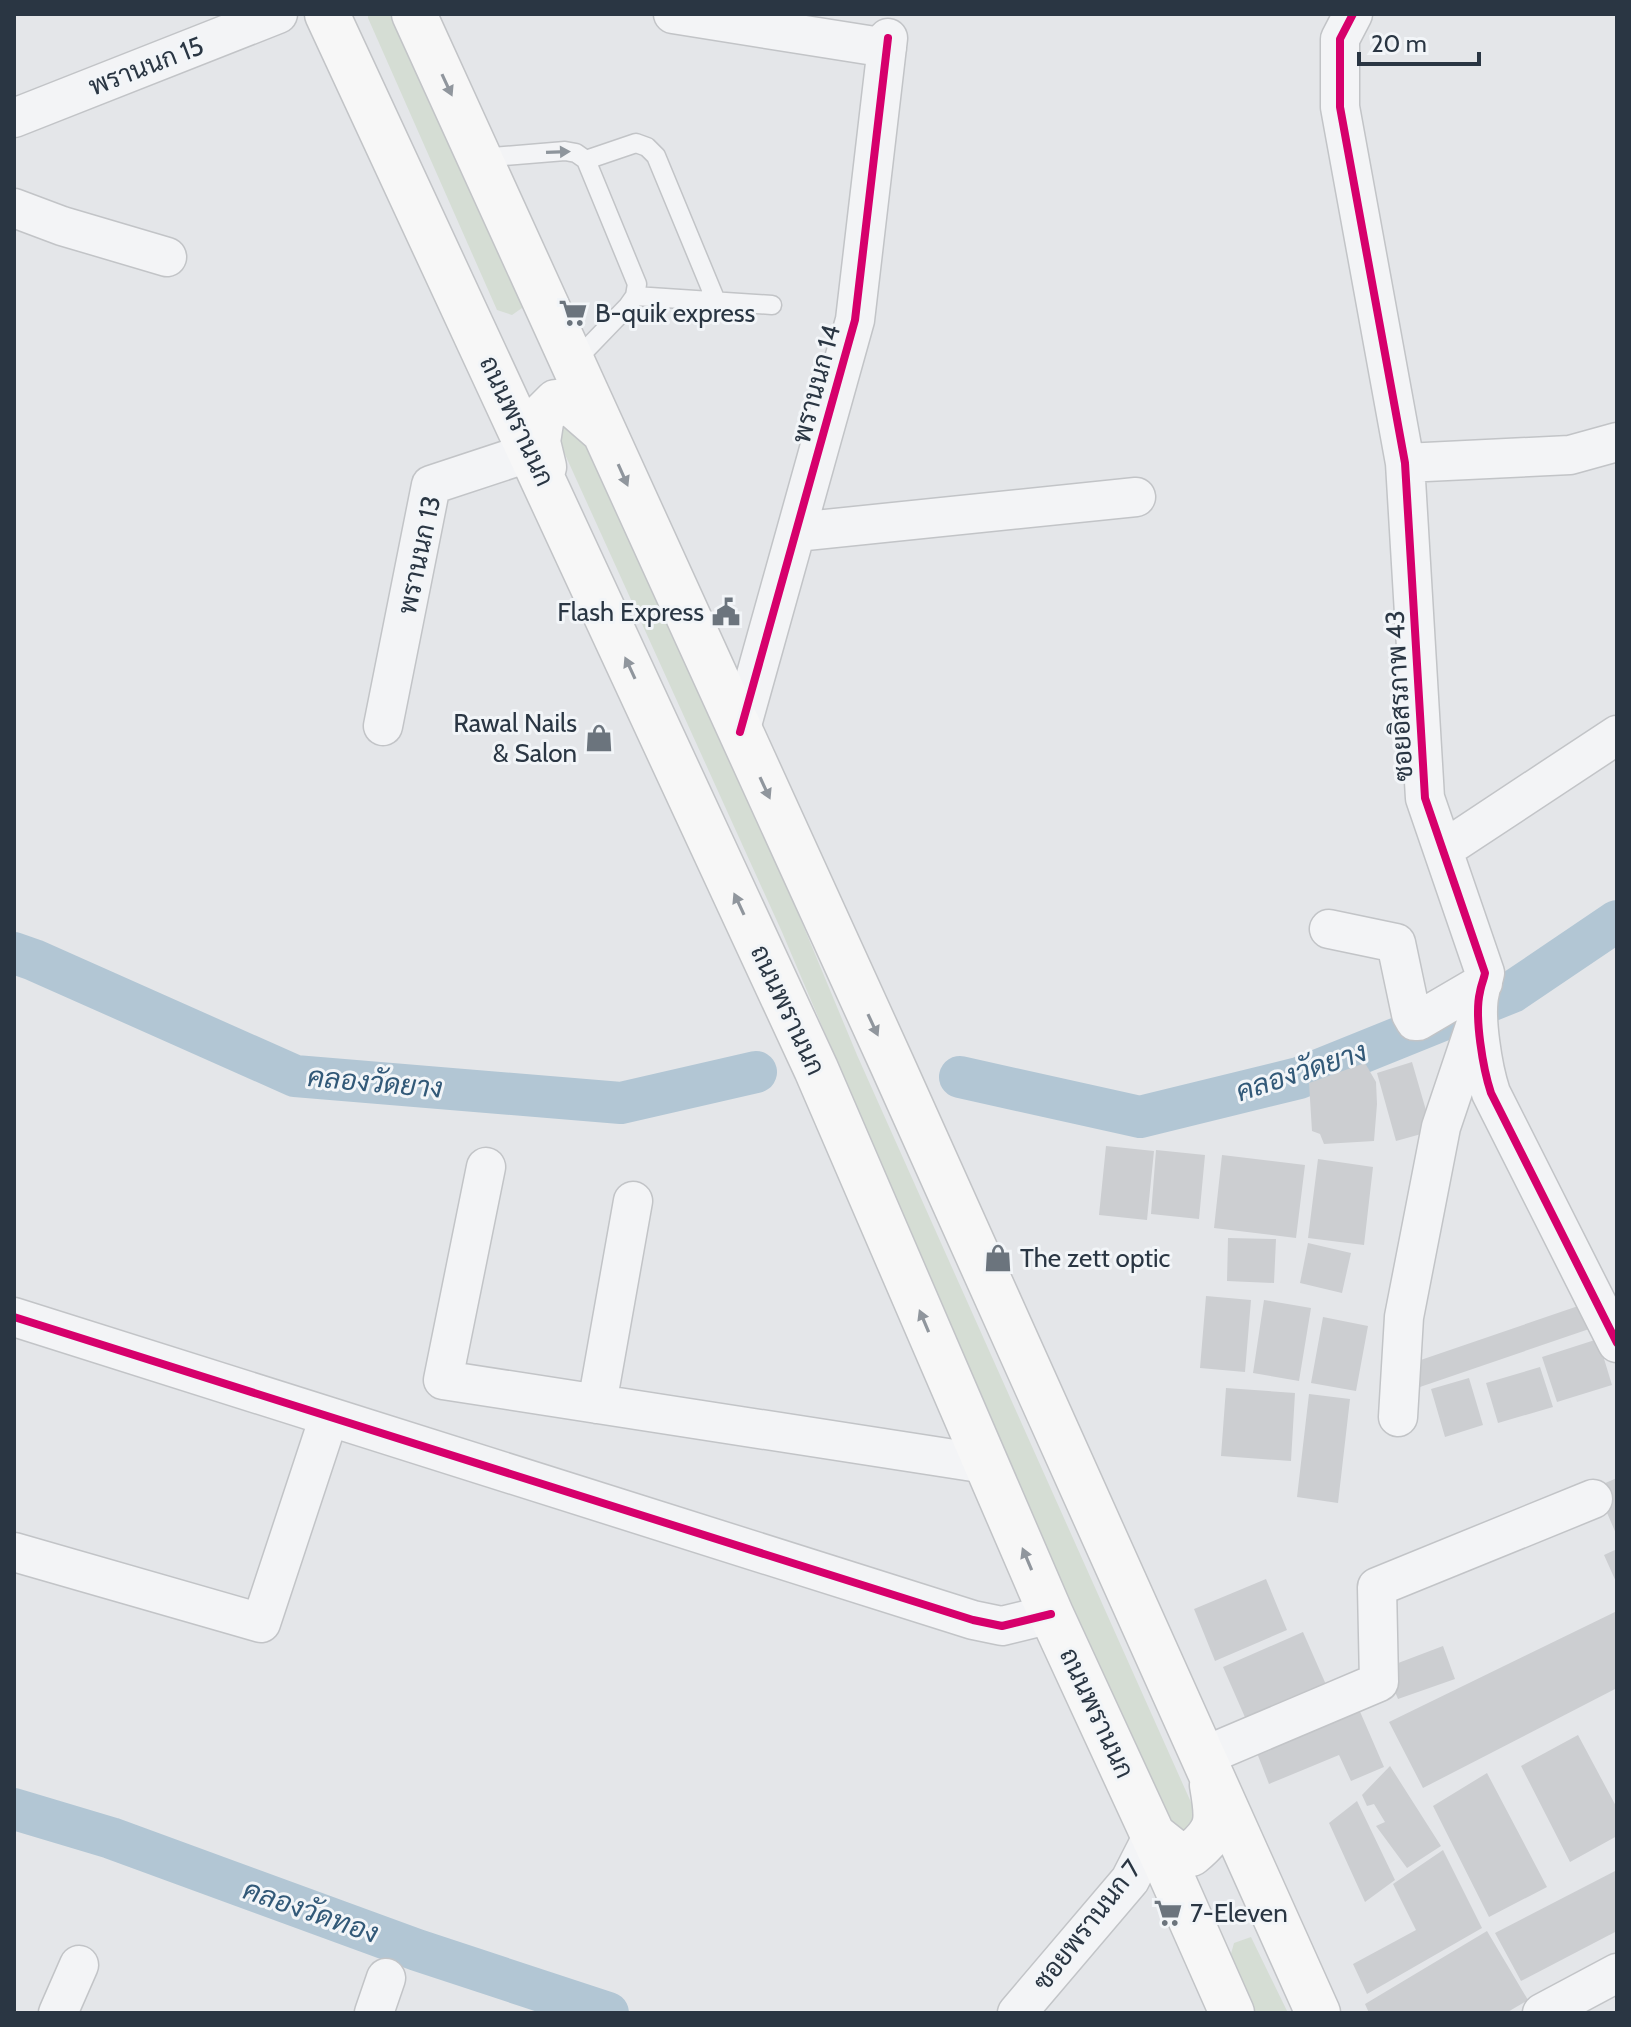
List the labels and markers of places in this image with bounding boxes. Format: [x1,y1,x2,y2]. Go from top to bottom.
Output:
place label: B-quik express [595,297,756,329]
supermarket icon: B-quik express [558,298,588,328]
place label: Flash Express [557,596,704,628]
public building icon: Flash Express [711,597,741,627]
place label: Rawal Nails & Salon [453,707,577,769]
shop icon: Rawal Nails & Salon [584,723,614,753]
place label: The zett optic [1020,1242,1170,1274]
shop icon: The zett optic [983,1243,1013,1273]
place label: 7-Eleven [1190,1897,1288,1929]
supermarket icon: 7-Eleven [1153,1898,1183,1928]

